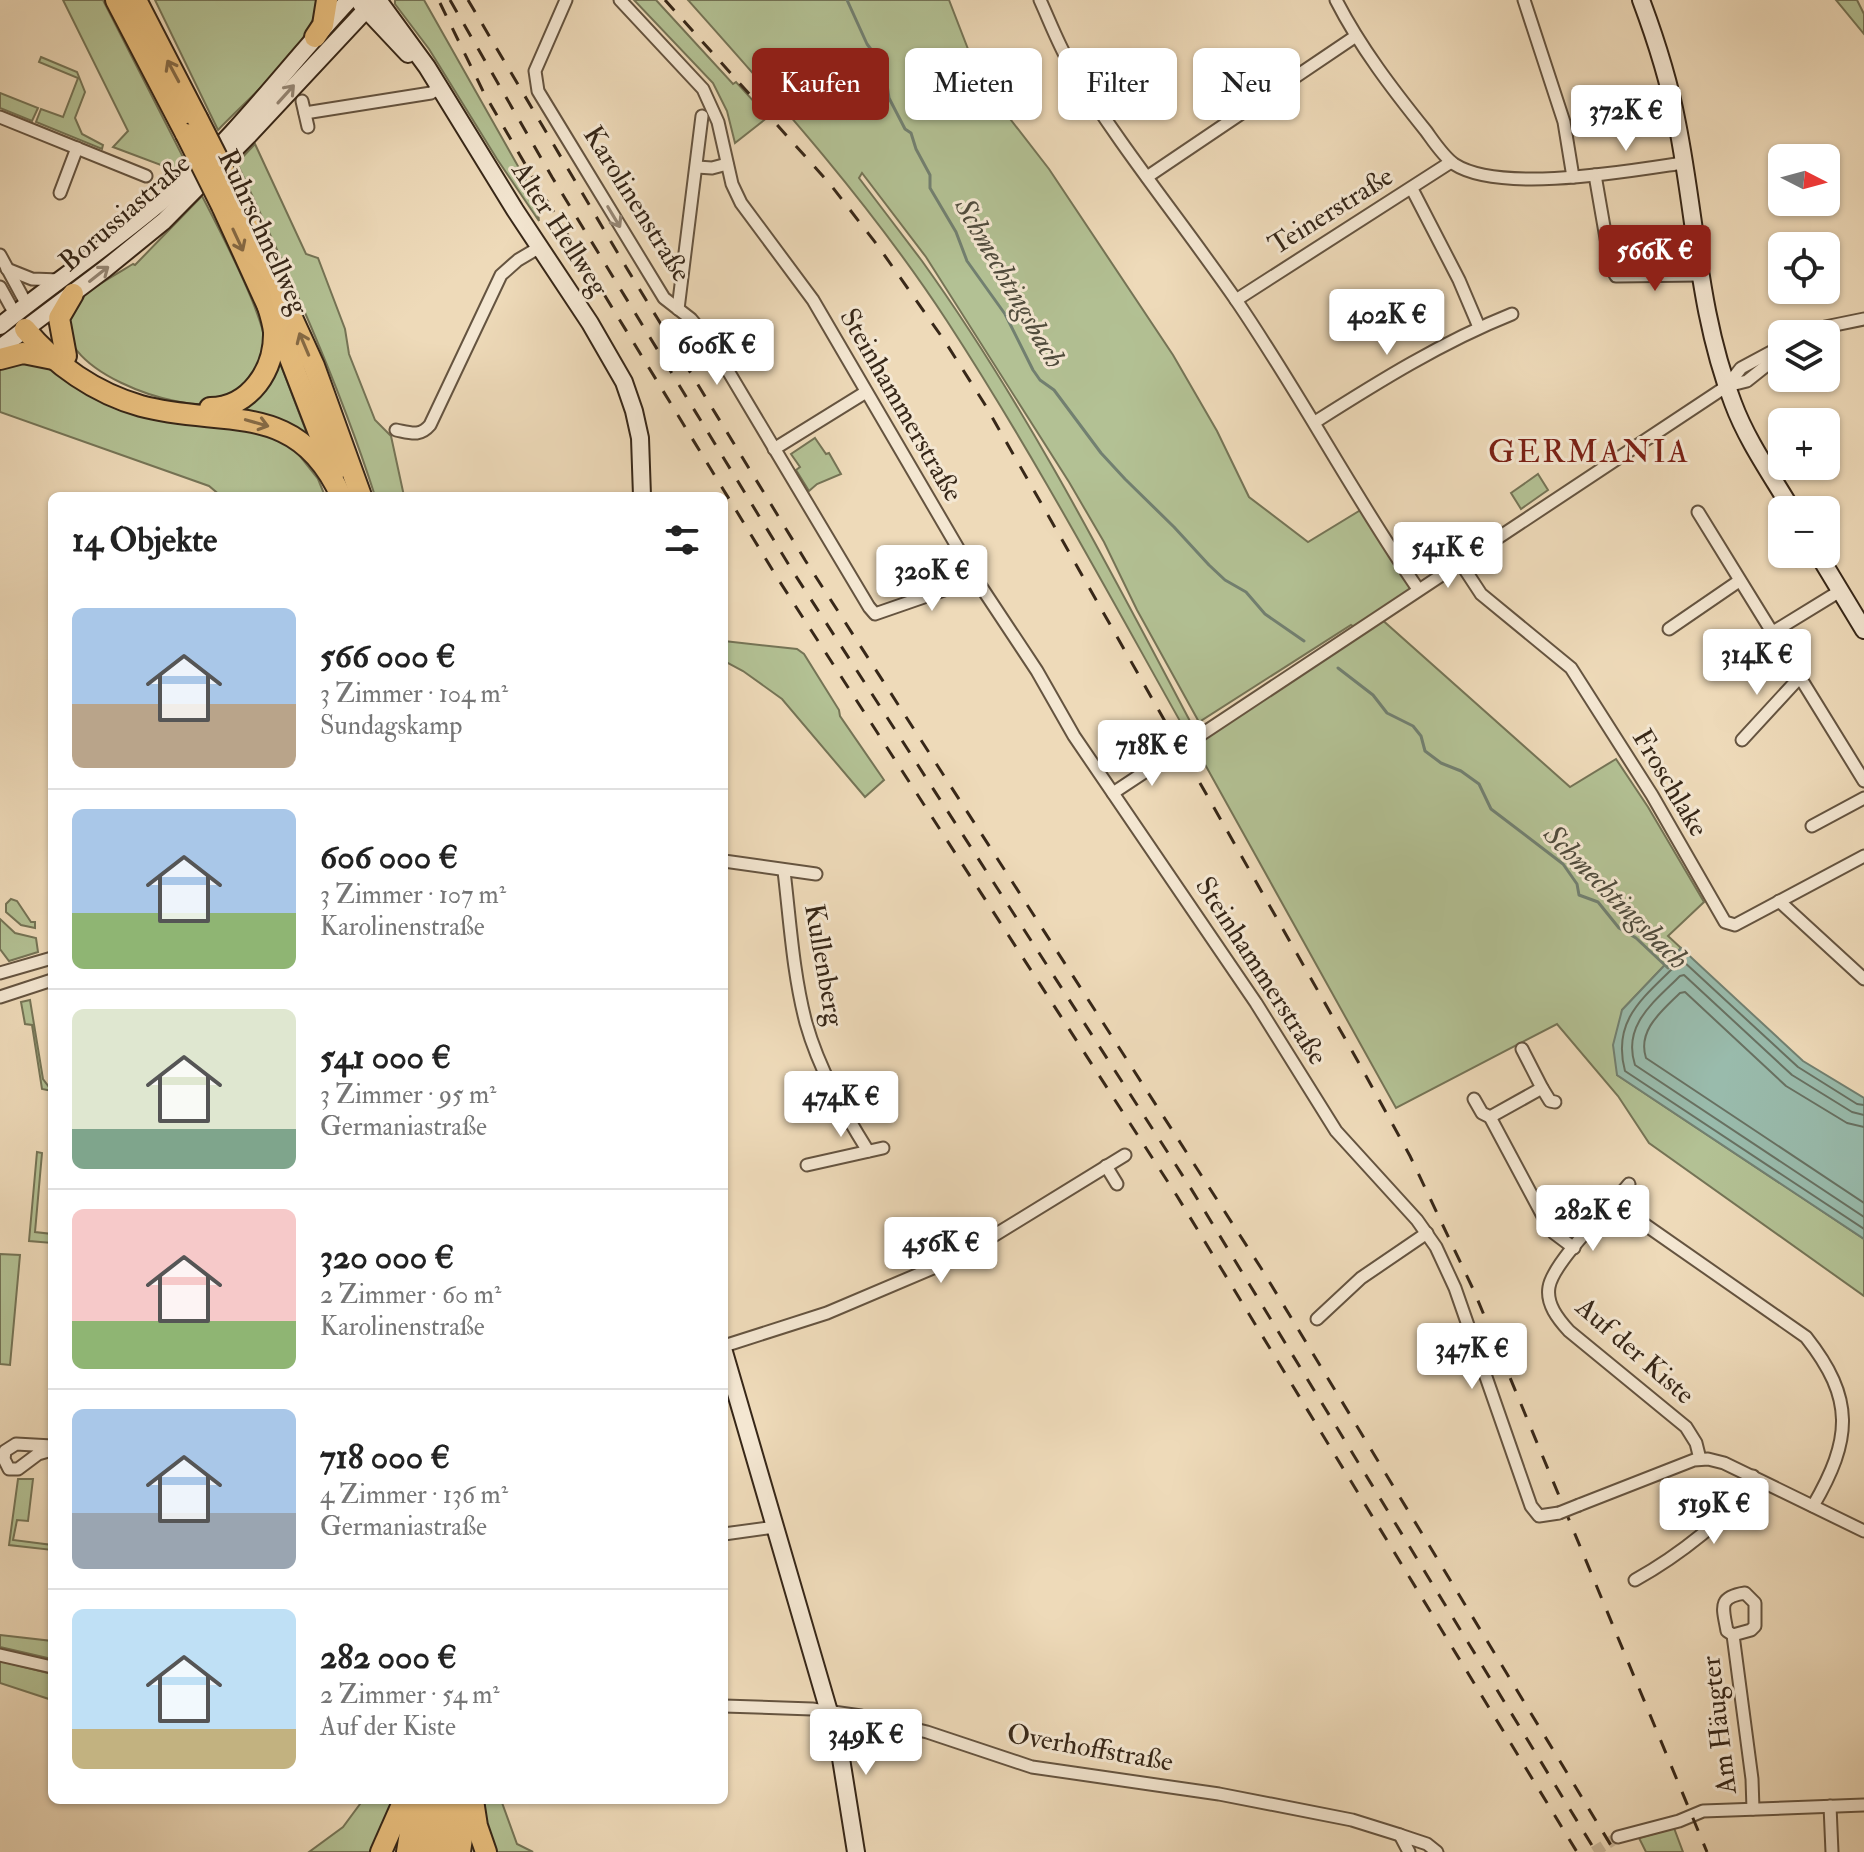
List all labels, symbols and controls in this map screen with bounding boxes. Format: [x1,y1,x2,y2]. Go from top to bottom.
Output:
chip: Kaufen [752,48,889,120]
chip: Mieten [905,48,1042,120]
chip: Filter [1058,48,1177,120]
chip: Neu [1193,48,1300,120]
one-way arrow [164,60,180,84]
one-way arrow [276,85,294,105]
pin: 372K € [1561,85,1691,153]
text: 372K € [1589,95,1663,127]
street label: Karolinenstraße [575,120,699,289]
street label: Ruhrschnellweg [210,144,317,321]
north arrow [1768,144,1840,216]
map controls [1768,144,1840,568]
street label: Borussiastraße [52,146,198,279]
street label: Alter Hellweg [503,154,617,304]
street label: Teinerstraße [1262,159,1400,263]
water label: Schmechtingsbach [946,190,1074,375]
one-way arrow [607,205,623,228]
pin: 566K € [1590,225,1720,293]
one-way arrow [231,228,246,252]
button: locate [1768,232,1840,304]
text: 566K € [1617,235,1693,267]
one-way arrow [88,265,109,282]
pin: 402K € [1322,289,1452,357]
text: 402K € [1347,299,1427,331]
street label: Steinhammerstraße [832,302,971,508]
pin: 606K € [652,319,782,387]
button: layers [1768,320,1840,392]
text: 606K € [678,329,756,361]
one-way arrow [296,333,311,357]
button: + [1768,408,1840,480]
one-way arrow [243,416,269,431]
district label: GERMANIA [1488,432,1690,472]
button: − [1768,496,1840,568]
icon: filters [660,518,704,562]
text: 14 Objekte [72,519,217,562]
pin: 541K € [1383,522,1513,590]
text: 541K € [1412,532,1484,564]
pin: 320K € [867,545,997,613]
text: 320K € [894,555,970,587]
pin: 314K € [1692,629,1822,697]
text: 566 000 € [320,635,456,678]
text: 314K € [1721,639,1793,671]
icon: home [136,640,232,736]
text: 3 Zimmer · 104 m² [320,678,508,710]
text: Sundagskamp [320,710,462,742]
pin: 718K € [1087,720,1217,788]
street label: Froschlake [1624,723,1716,844]
text: 718K € [1116,730,1188,762]
water label: Schmechtingsbach [1535,816,1696,977]
text: 606 000 € [320,836,458,879]
icon: home [136,841,232,937]
street label: Steinhammerstraße [1187,870,1335,1072]
text: 3 Zimmer · 107 m² [320,879,506,911]
street label: Kullenberg [796,901,852,1030]
text: Karolinenstraße [320,911,485,943]
text: 541 000 € [320,1036,451,1079]
icon: home [136,1041,232,1137]
pin: 474K € [776,1071,906,1139]
text: 3 Zimmer · 95 m² [320,1079,496,1111]
text: 474K € [802,1081,880,1113]
text: Germaniastraße [320,1111,487,1143]
pin: 282K € [1528,1185,1658,1253]
text: 282K € [1554,1195,1632,1227]
pin: 456K € [876,1217,1006,1285]
text: 456K € [902,1227,980,1259]
text: 320 000 € [320,1236,454,1279]
icon: home [136,1241,232,1337]
text: 2 Zimmer · 60 m² [320,1279,501,1311]
street label: Auf der Kiste [1568,1289,1702,1412]
text: Karolinenstraße [320,1311,485,1343]
pin: 347K € [1407,1323,1537,1391]
text: 347K € [1435,1333,1509,1365]
text: 718 000 € [320,1436,450,1479]
icon: home [136,1441,232,1537]
pin: 519K € [1649,1478,1779,1546]
text: 4 Zimmer · 136 m² [320,1479,508,1511]
text: 519K € [1678,1488,1750,1520]
text: Germaniastraße [320,1511,487,1543]
text: 282 000 € [320,1636,457,1679]
icon: home [136,1641,232,1737]
street label: Am Häugter [1693,1653,1745,1797]
text: 2 Zimmer · 54 m² [320,1679,500,1711]
pin: 349K € [801,1709,931,1777]
text: Auf der Kiste [320,1711,456,1743]
street label: Overhoffstraße [1004,1716,1176,1780]
text: 349K € [828,1719,904,1751]

